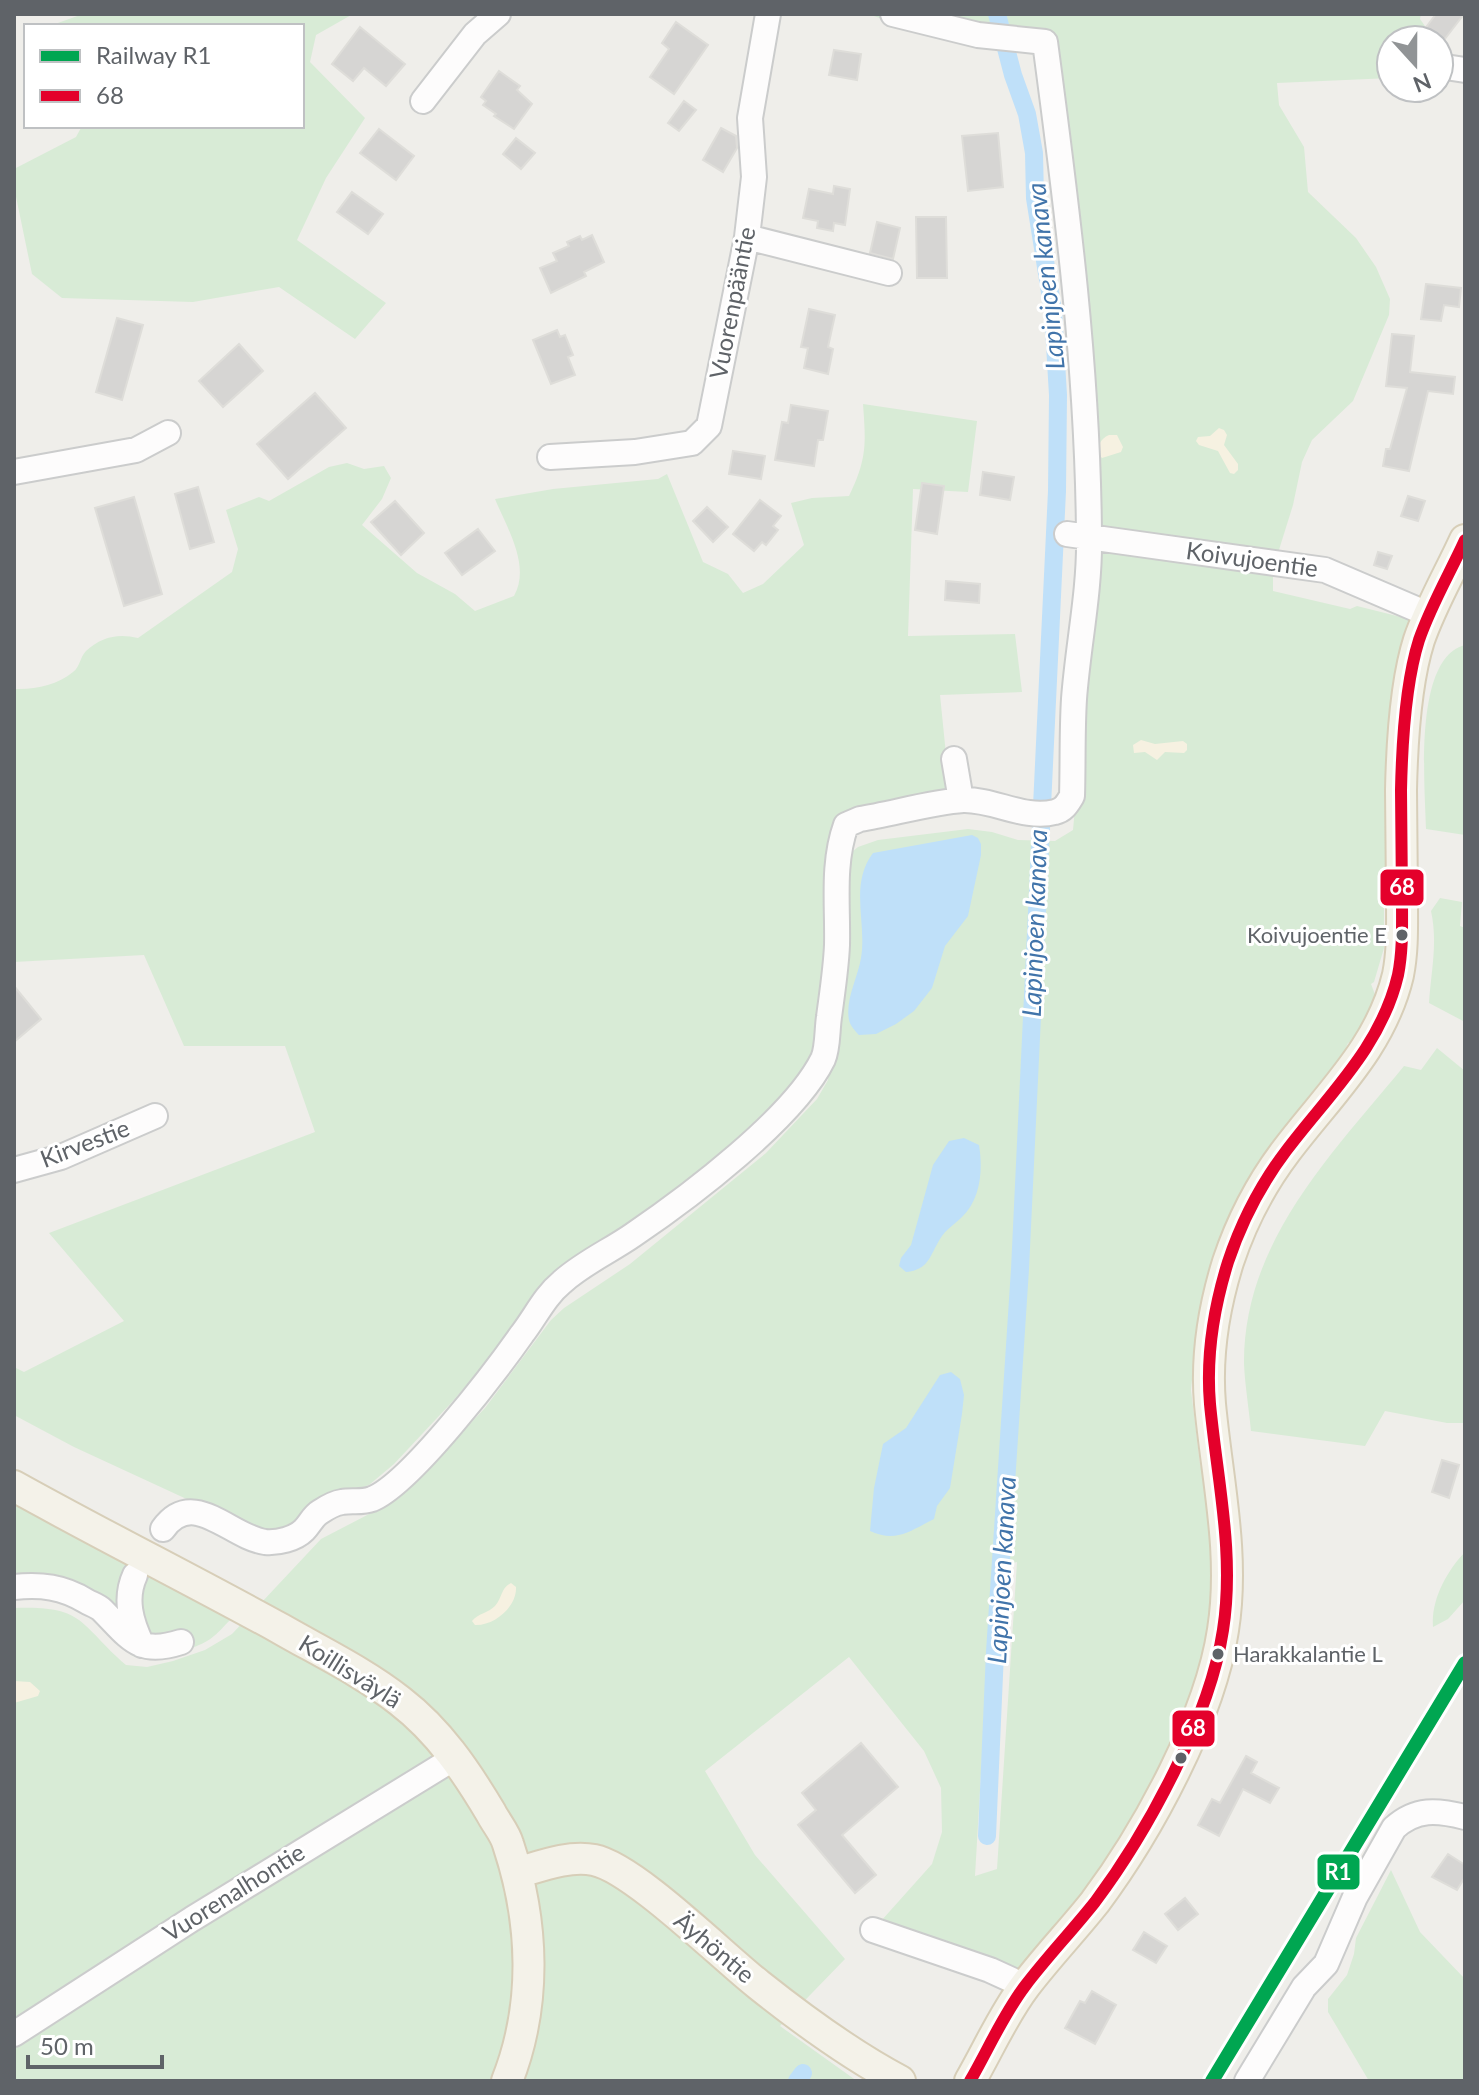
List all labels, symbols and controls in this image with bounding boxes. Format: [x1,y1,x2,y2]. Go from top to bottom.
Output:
legend [24,24,304,128]
north arrow [1375,24,1455,104]
text: Railway R1 [96,40,211,69]
text: N [1410,67,1435,99]
text: 68 [96,80,124,109]
water label: Lapinjoen kanava [1019,181,1071,371]
street label: Vuorenpääntie [703,224,760,381]
street label: Koivujoentie [1184,535,1320,582]
water label: Lapinjoen kanava [1015,829,1053,1017]
line badge: 68 [1379,868,1425,907]
text: 68 [1389,873,1415,900]
place label: Koivujoentie E [1247,921,1387,948]
marker: Koivujoentie E [1394,927,1410,943]
street label: Kirvestie [36,1112,133,1173]
water label: Lapinjoen kanava [980,1475,1022,1665]
street label: Koillisväylä [294,1628,407,1714]
place label: Harakkalantie L [1233,1640,1383,1667]
marker: Harakkalantie L [1210,1646,1226,1662]
line badge: 68 [1171,1709,1216,1748]
text: 68 [1180,1714,1206,1741]
unlabelled marker [1173,1750,1189,1766]
street label: Vuorenalhontie [157,1837,309,1947]
line badge: R1 [1316,1853,1361,1891]
text: R1 [1325,1858,1351,1885]
street label: Äyhöntie [669,1905,761,1989]
scale bar [28,2019,162,2069]
text: 50 m [40,2031,94,2060]

